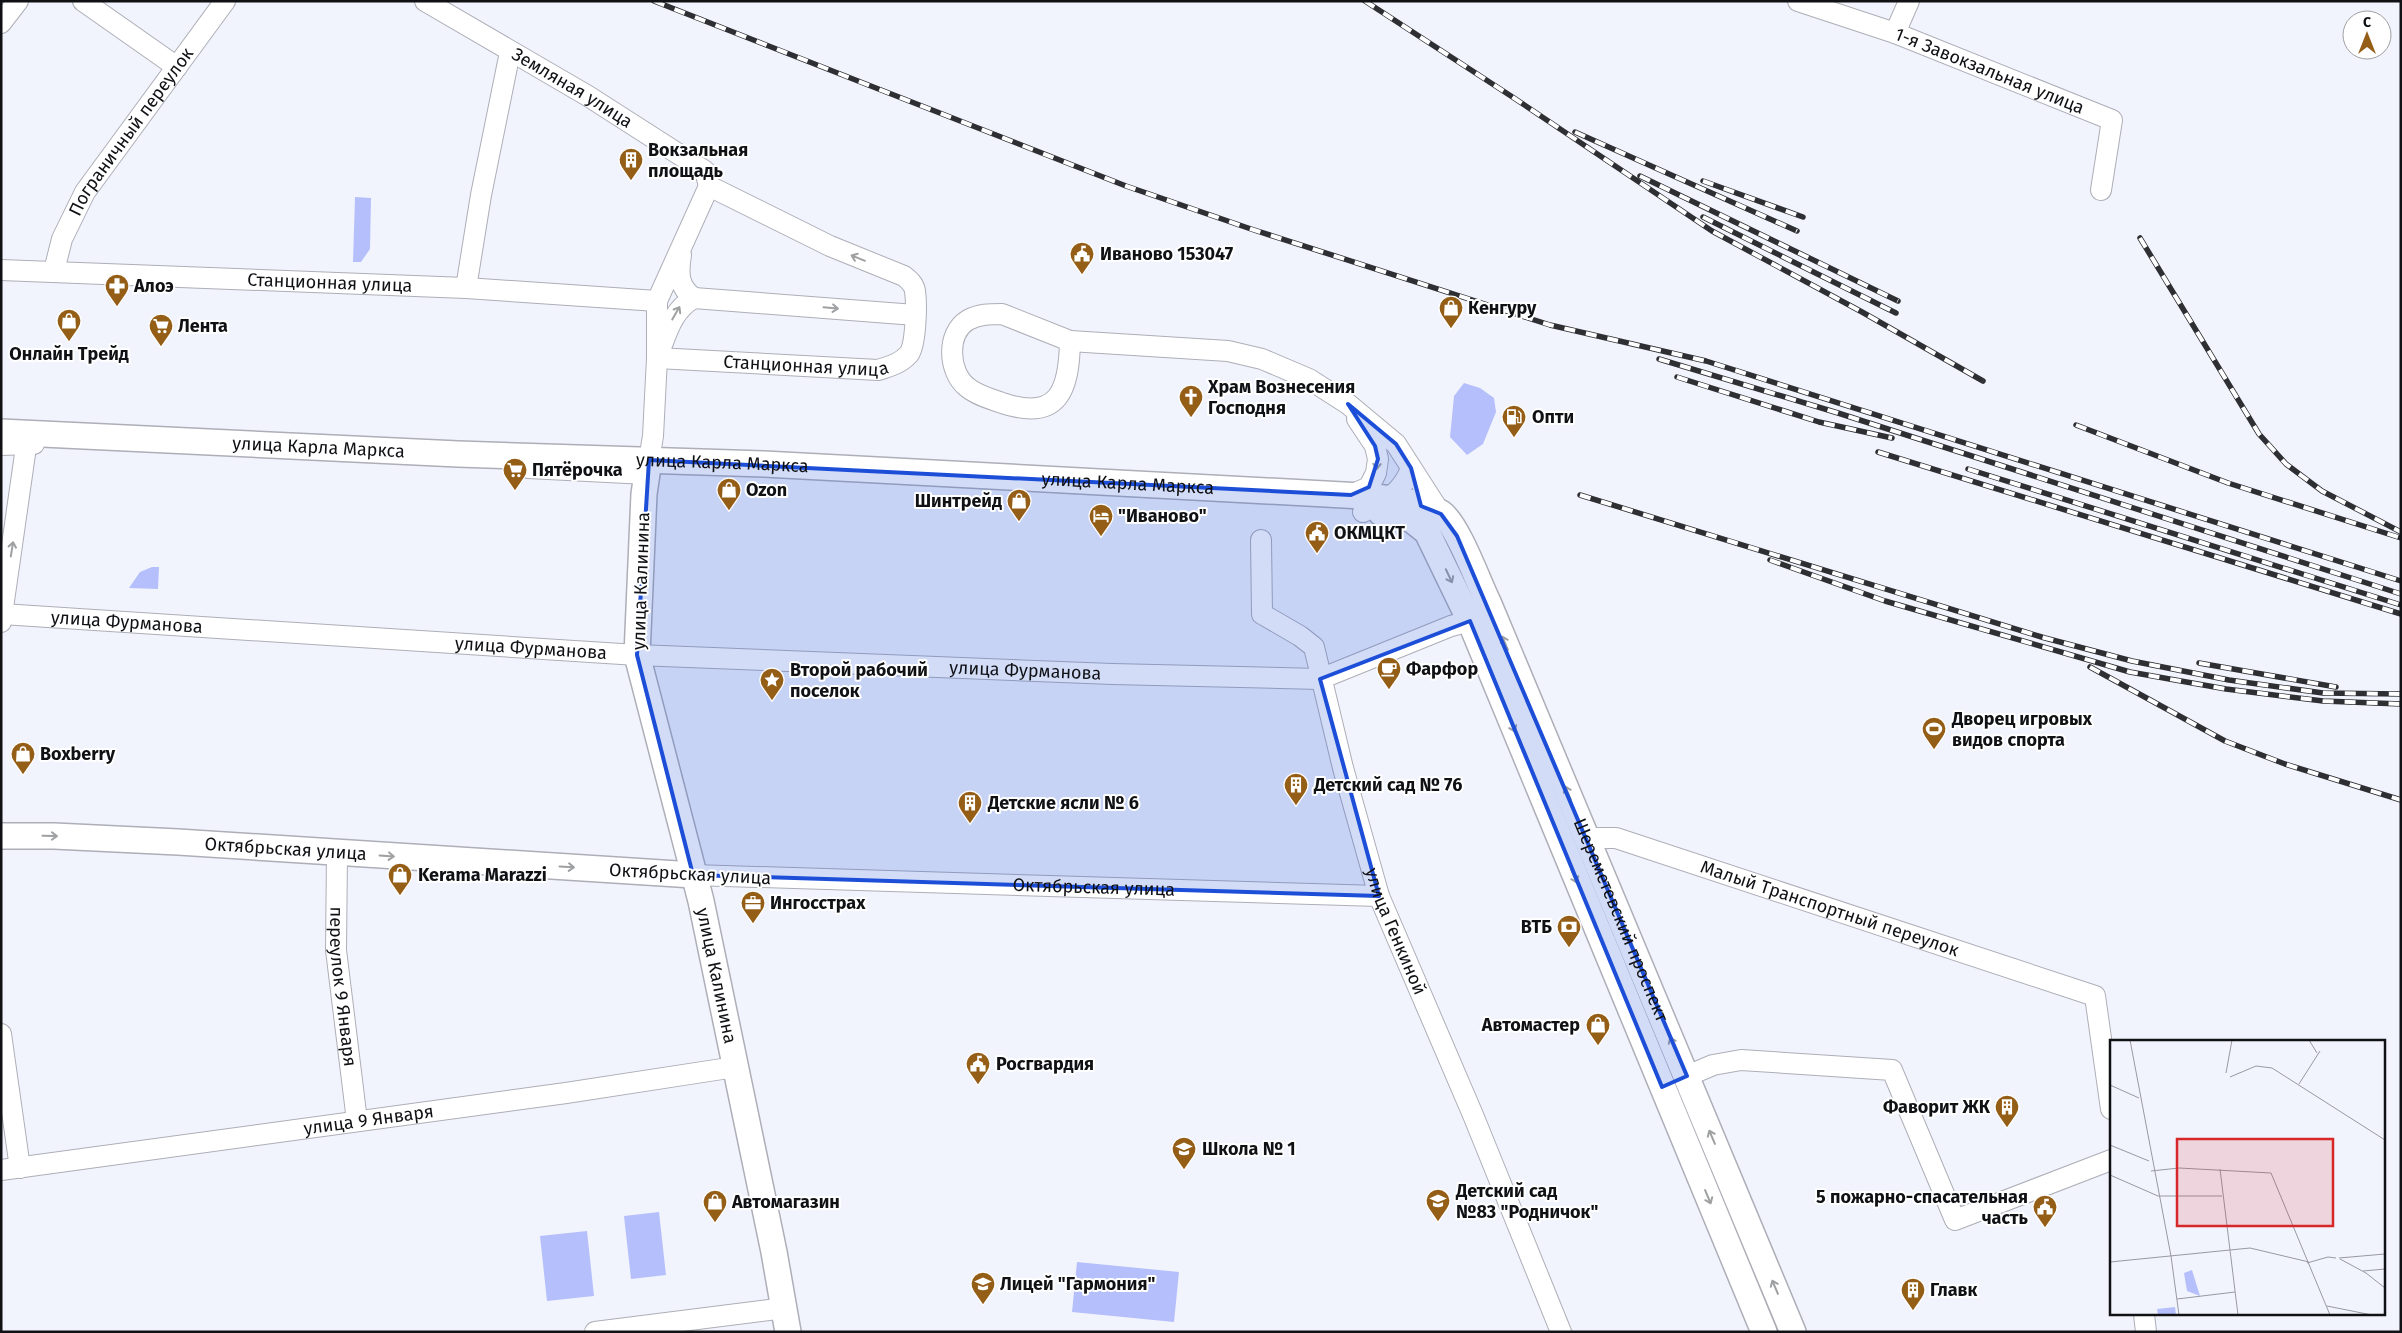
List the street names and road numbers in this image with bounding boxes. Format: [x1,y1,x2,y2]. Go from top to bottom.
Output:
street label: 1-я Завокзальная улица [1892,23,2088,119]
street label: Пограничный переулок [64,43,199,219]
street label: Земляная улица [508,43,637,133]
street label: Станционная улица [247,269,413,297]
street label: Станционная улица [723,351,891,381]
street label: улица Карла Маркса [232,432,405,462]
street label: улица Карла Маркса [636,449,809,477]
street label: улица Карла Маркса [1041,468,1215,499]
street label: улица Калинина [628,512,654,650]
street label: улица Фурманова [50,606,203,638]
street label: улица Фурманова [454,632,608,664]
street label: улица Фурманова [949,657,1102,685]
street label: Шереметевский проспект [1569,815,1674,1026]
street label: Октябрьская улица [204,833,367,865]
street label: Малый Транспортный переулок [1698,856,1962,962]
street label: Октябрьская улица [608,859,772,889]
street label: улица Генкиной [1361,865,1431,998]
street label: Октябрьская улица [1012,874,1175,901]
street label: улица Калинина [692,906,741,1046]
street label: переулок 9 Января [325,907,361,1068]
street label: улица 9 Января [302,1100,435,1140]

